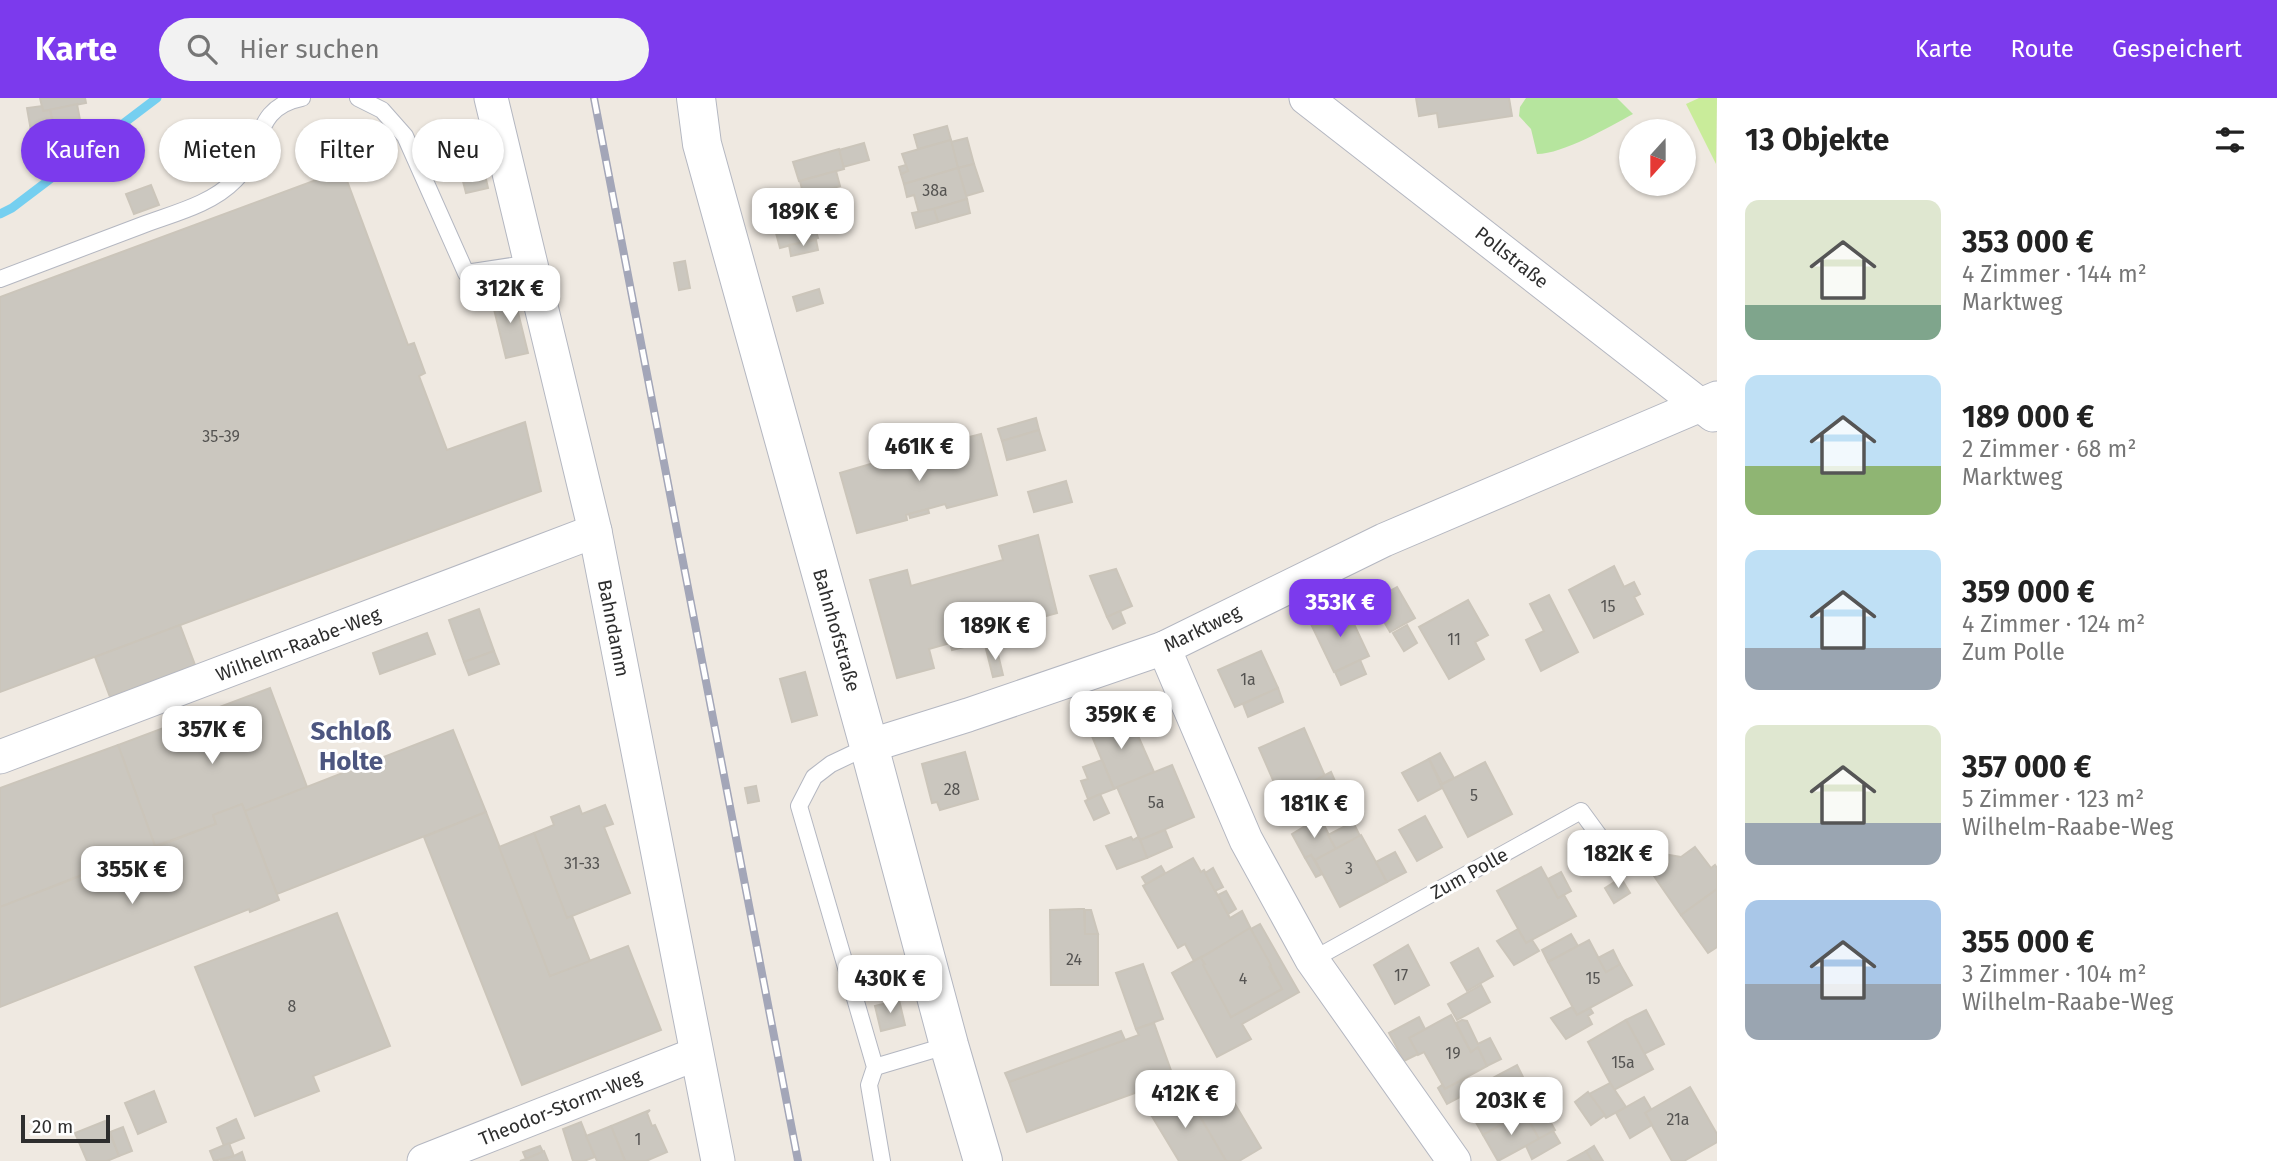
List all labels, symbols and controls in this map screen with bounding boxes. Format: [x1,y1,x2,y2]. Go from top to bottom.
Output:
search box [159,18,649,81]
text: Karte [35,29,117,69]
icon: search [183,30,221,68]
text: Hier suchen [239,34,380,65]
text: Karte [1915,35,1972,63]
text: Route [2010,35,2074,63]
text: Gespeichert [2112,35,2242,63]
chip: Kaufen [21,119,145,182]
chip: Mieten [159,119,281,182]
chip: Filter [295,119,398,182]
chip: Neu [412,119,504,182]
north arrow [1619,119,1696,196]
map controls [1619,119,1696,196]
icon: filters [2211,121,2249,159]
text: 13 Objekte [1745,122,1889,158]
house number: 38a [922,181,948,200]
pin: 189K € [746,188,860,248]
text: 189K € [768,197,838,225]
street label: Pollstraße [1470,222,1553,293]
text: 353 000 € [1962,224,2094,260]
icon: home [1801,228,1885,312]
text: 4 Zimmer · 144 m² [1962,260,2147,288]
pin: 312K € [453,266,567,325]
text: 312K € [476,274,544,302]
text: Marktweg [1962,288,2062,316]
text: 189 000 € [1962,399,2094,435]
icon: home [1801,403,1885,487]
pin: 461K € [862,424,976,483]
house number: 35-39 [202,427,240,446]
text: 461K € [885,432,953,460]
text: 2 Zimmer · 68 m² [1962,435,2136,463]
text: Marktweg [1962,463,2062,491]
street label: Bahnhofstraße [808,566,865,694]
text: 359 000 € [1962,574,2095,610]
street label: Bahndamm [593,578,634,679]
icon: home [1801,578,1885,662]
pin: 353K € [1283,580,1397,639]
text: 353K € [1305,588,1375,616]
house number: 15 [1601,597,1615,616]
street label: Marktweg [1160,600,1245,657]
street label: Wilhelm-Raabe-Weg [213,602,384,686]
pin: 189K € [938,602,1052,662]
text: 4 Zimmer · 124 m² [1962,610,2145,638]
text: 189K € [960,611,1030,639]
house number: 11 [1447,630,1461,649]
text: Zum Polle [1962,638,2065,666]
house number: 1a [1240,670,1256,689]
pin: 359K € [1064,692,1178,751]
text: 359K € [1086,700,1156,728]
pin: 357K € [155,706,269,766]
text: 357K € [178,715,246,743]
district label: Schloß Holte [311,716,392,777]
text: 357 000 € [1962,749,2091,785]
icon: home [1801,753,1885,837]
house number: 28 [944,780,961,799]
pin: 181K € [1257,780,1371,840]
text: 5 Zimmer · 123 m² [1962,785,2144,813]
house number: 5 [1470,786,1478,805]
text: 181K € [1280,789,1348,817]
house number: 5a [1148,793,1164,812]
text: Wilhelm-Raabe-Weg [1962,813,2173,841]
pin: 182K € [1561,830,1675,890]
text: 182K € [1583,839,1653,867]
street label: Zum Polle [1427,843,1512,904]
pin: 355K € [75,846,189,906]
house number: 31-33 [564,854,600,873]
text: 355K € [97,855,167,883]
house number: 3 [1345,859,1353,878]
text: 355 000 € [1962,924,2094,960]
icon: home [1801,928,1885,1012]
house number: 24 [1066,950,1082,969]
pin: 430K € [833,956,947,1015]
text: 3 Zimmer · 104 m² [1962,960,2147,988]
text: 430K € [854,964,926,992]
house number: 17 [1394,966,1408,985]
house number: 4 [1239,969,1248,988]
house number: 15 [1586,969,1600,988]
text: Wilhelm-Raabe-Weg [1962,988,2173,1016]
house number: 8 [288,997,297,1016]
house number: 19 [1445,1044,1461,1063]
house number: 15a [1611,1053,1635,1072]
street label: Theodor-Storm-Weg [475,1064,645,1151]
pin: 412K € [1128,1070,1242,1130]
pin: 203K € [1454,1077,1568,1137]
text: 412K € [1151,1079,1219,1107]
text: 203K € [1476,1086,1546,1114]
house number: 21a [1666,1110,1690,1129]
scale bar [21,1112,110,1144]
text: 20 m [32,1115,73,1138]
house number: 1 [635,1130,641,1149]

